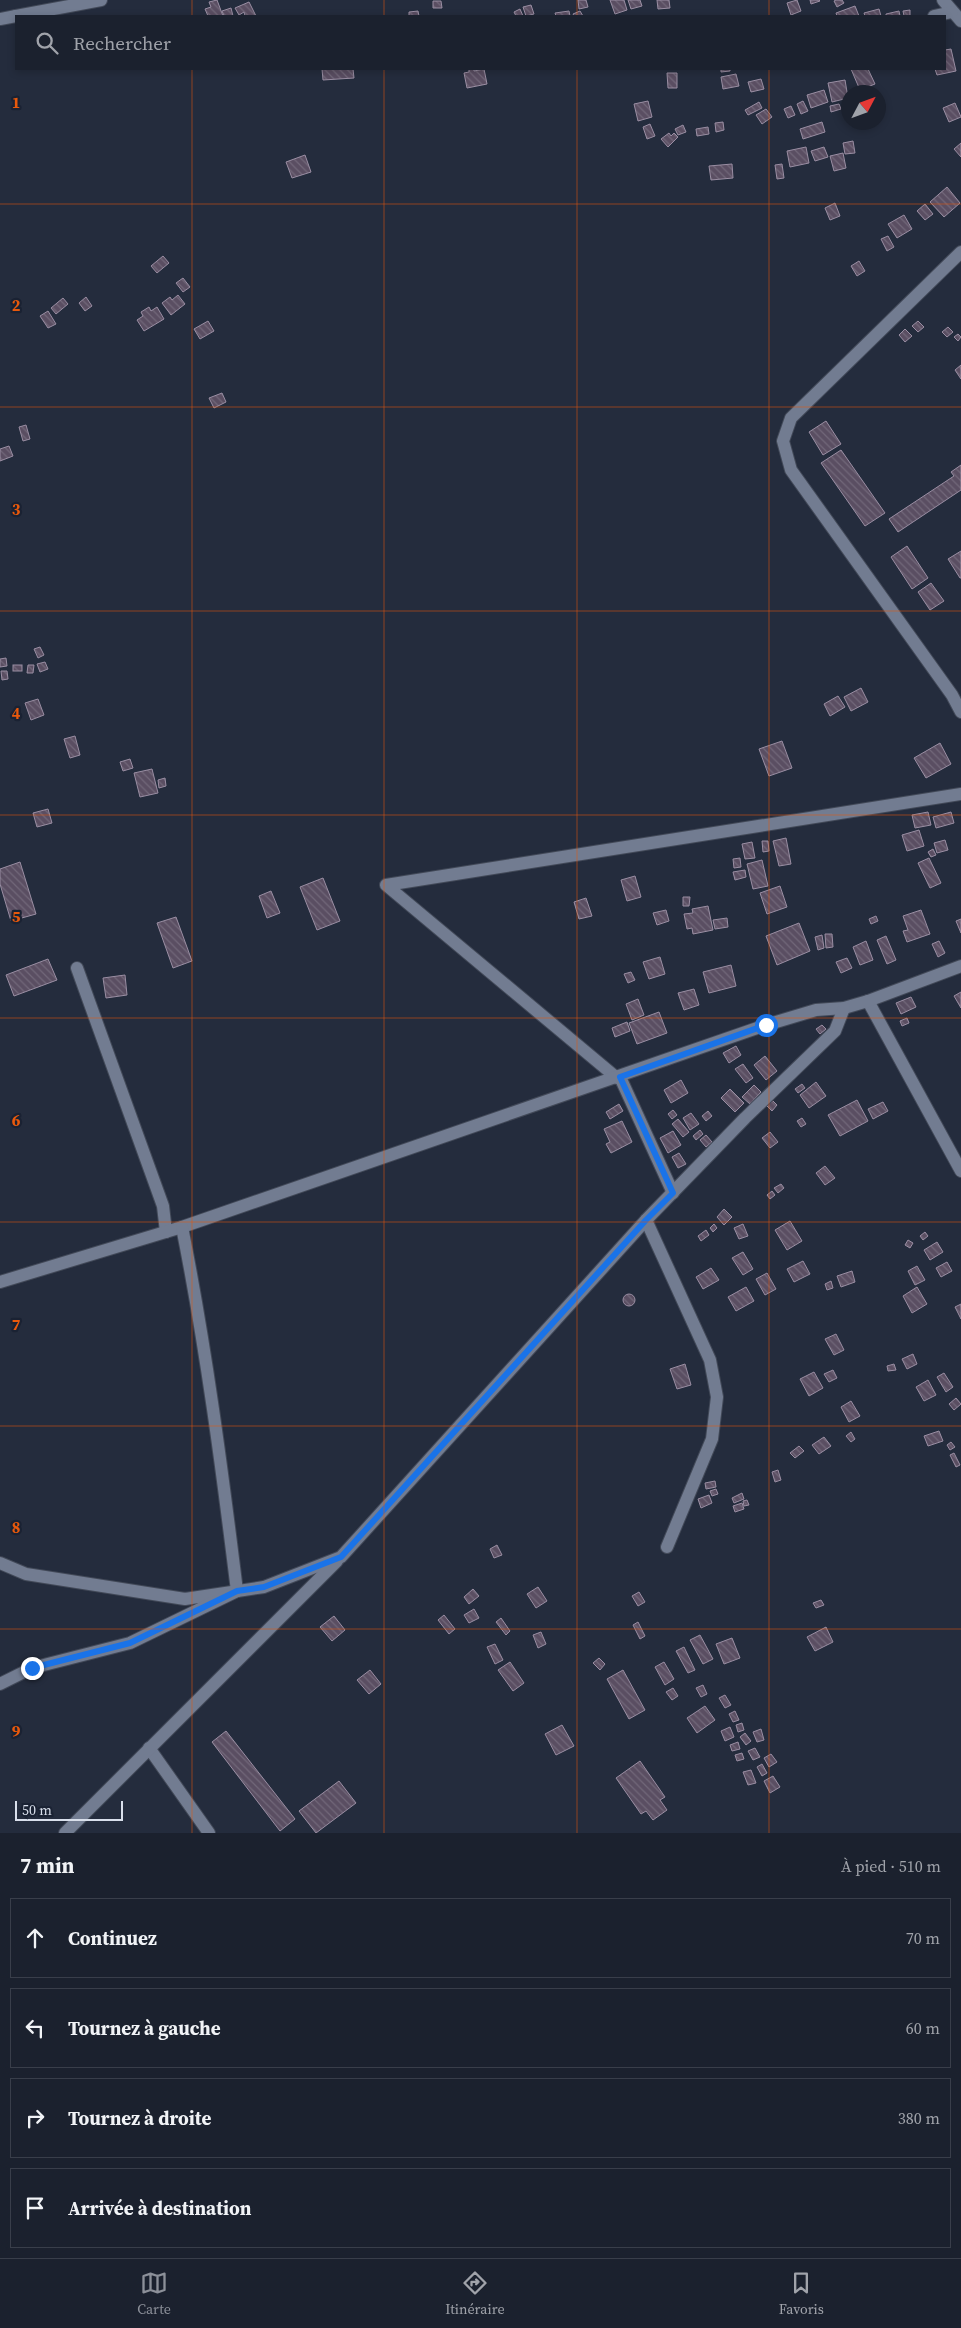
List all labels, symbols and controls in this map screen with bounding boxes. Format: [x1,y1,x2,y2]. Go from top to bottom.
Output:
search box [15,15,946,70]
icon: search [33,29,61,57]
text: Rechercher [73,30,171,56]
north arrow [841,85,886,130]
text: 1 [12,91,20,113]
text: 2 [12,294,21,316]
text: 3 [12,498,21,520]
text: 4 [12,702,21,724]
text: 5 [12,905,21,927]
route start [755,1014,778,1037]
text: 6 [12,1109,21,1131]
text: 7 [12,1313,21,1335]
text: 8 [12,1516,20,1538]
route end [21,1657,44,1680]
text: 9 [12,1720,21,1742]
scale bar [15,1798,122,1821]
text: 50 m [22,1800,52,1820]
text: 7 min [20,1851,75,1880]
text: À pied · 510 m [841,1855,941,1877]
icon: ahead [21,1924,49,1952]
text: Continuez [68,1925,157,1951]
text: 70 m [906,1927,940,1949]
icon: left [21,2014,49,2042]
text: Tournez à gauche [68,2015,221,2041]
text: 60 m [906,2017,940,2039]
icon: right [21,2104,49,2132]
text: Tournez à droite [68,2105,211,2131]
text: 380 m [898,2107,940,2129]
icon: arrive [21,2194,49,2222]
text: Arrivée à destination [68,2195,251,2221]
tab: Carte [137,2269,171,2319]
tab: Itinéraire [445,2269,505,2319]
tab: Favoris [779,2269,824,2319]

